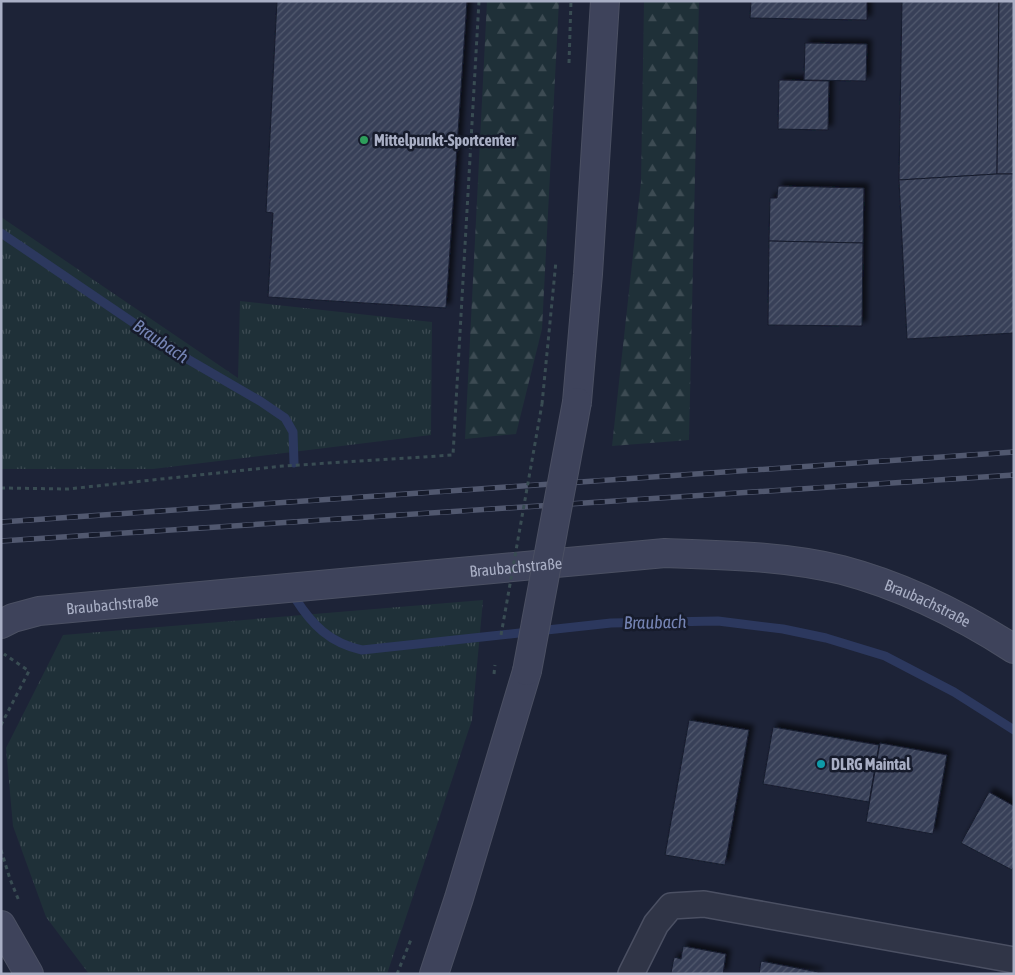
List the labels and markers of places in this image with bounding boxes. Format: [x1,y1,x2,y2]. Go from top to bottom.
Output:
place label: Mittelpunkt-Sportcenter [374,131,516,149]
marker: Mittelpunkt-Sportcenter [358,134,370,146]
place label: DLRG Maintal [831,755,911,773]
marker: DLRG Maintal [815,758,827,770]

